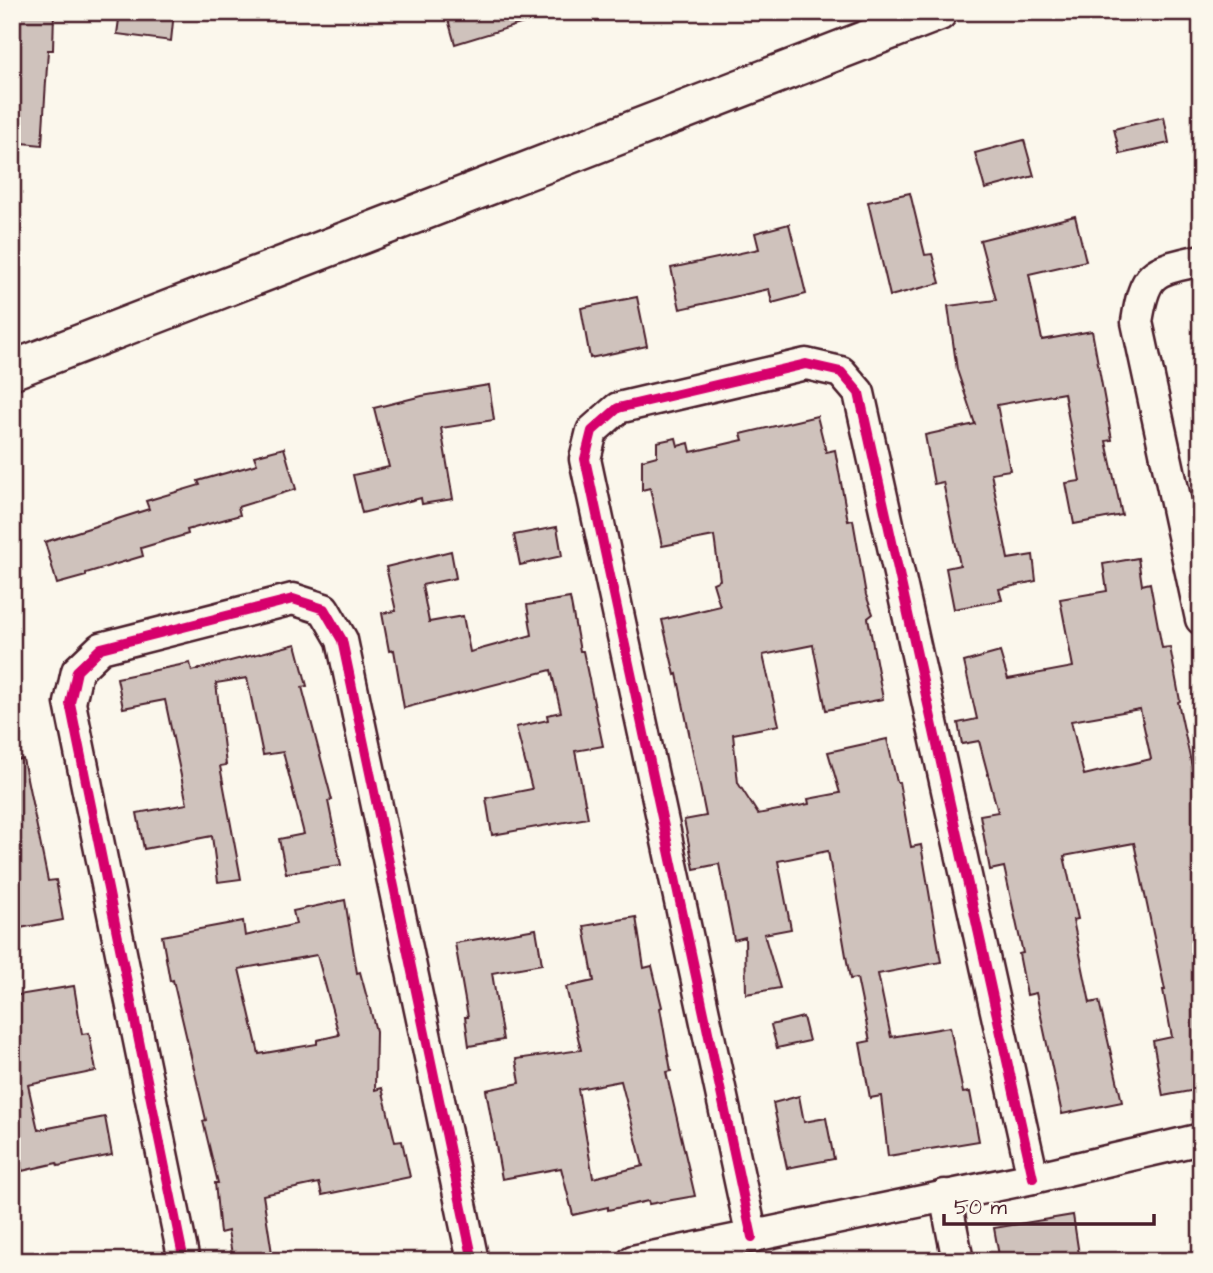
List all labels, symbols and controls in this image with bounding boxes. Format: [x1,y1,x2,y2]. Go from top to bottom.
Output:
scale bar [944,1182,1154,1226]
text: 50 m [954,1193,1008,1222]

